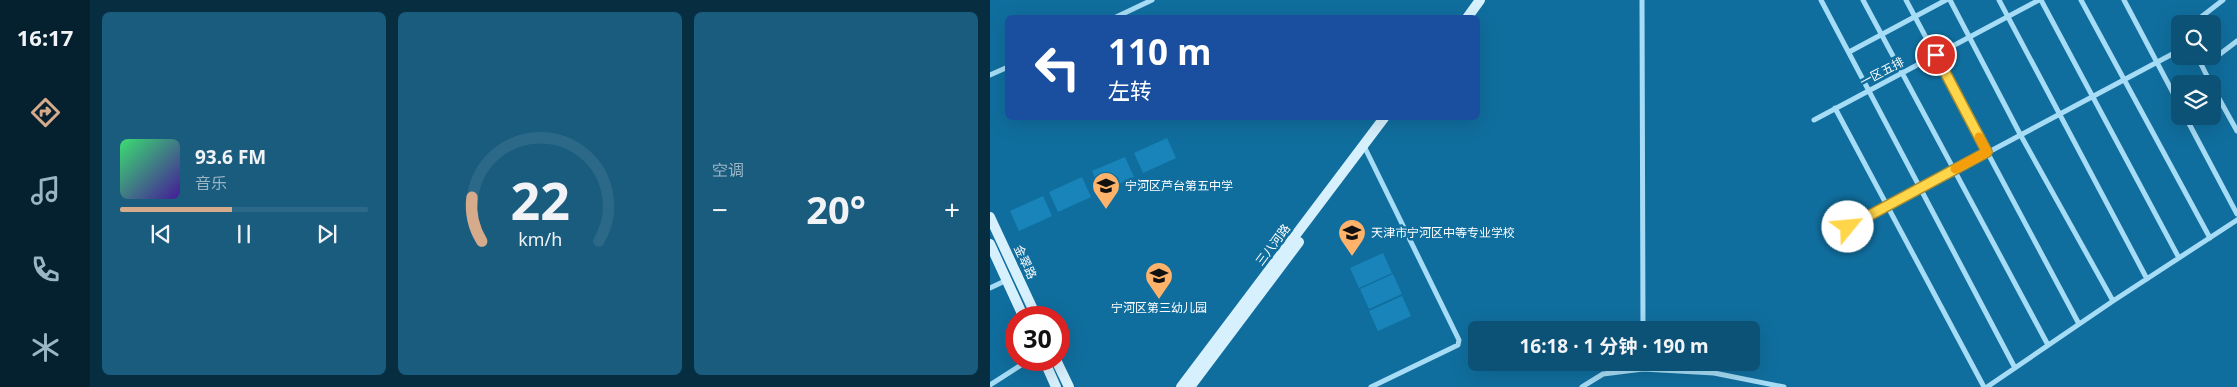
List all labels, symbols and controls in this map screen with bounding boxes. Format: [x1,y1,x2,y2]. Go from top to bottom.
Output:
map controls [2171,15,2221,125]
button: search [2171,15,2221,65]
text: 16:17 [17,22,73,52]
text: 110 m [1108,28,1211,75]
pin [1915,34,1957,76]
icon: left [1025,35,1090,100]
icon: arrive [1922,41,1950,69]
street label: 一区五排 [1857,53,1907,90]
text: 左转 [1108,75,1152,105]
button: layers [2171,75,2221,125]
icon: directions [28,95,63,130]
text: 93.6 FM [195,144,266,170]
text: 空调 [712,159,744,181]
text: 22 [510,164,570,235]
school or university icon: 宁河区芦台第五中学 [1091,171,1121,210]
text: 音乐 [195,172,227,194]
icon: music [28,173,63,208]
place label: 宁河区芦台第五中学 [1125,177,1233,194]
text: 20° [806,183,866,235]
text: − [712,190,728,228]
text: + [944,190,960,228]
position arrow [1821,200,1873,252]
school or university icon: 天津市宁河区中等专业学校 [1337,218,1367,257]
icon: previous [147,220,175,248]
icon: pause [230,220,258,248]
icon: next [313,220,341,248]
street label: 三八河路 [1251,220,1294,269]
place label: 天津市宁河区中等专业学校 [1371,224,1515,241]
text: km/h [518,227,562,251]
street label: 金翠路 [1010,242,1041,282]
icon: phone [28,252,63,287]
school or university icon: 宁河区第三幼儿园 [1144,261,1174,300]
place label: 宁河区第三幼儿园 [1111,299,1207,316]
speed limit sign: 30 [1005,306,1070,371]
icon: climate [28,330,63,365]
text: 16:18 · 1 分钟 · 190 m [1519,333,1709,359]

